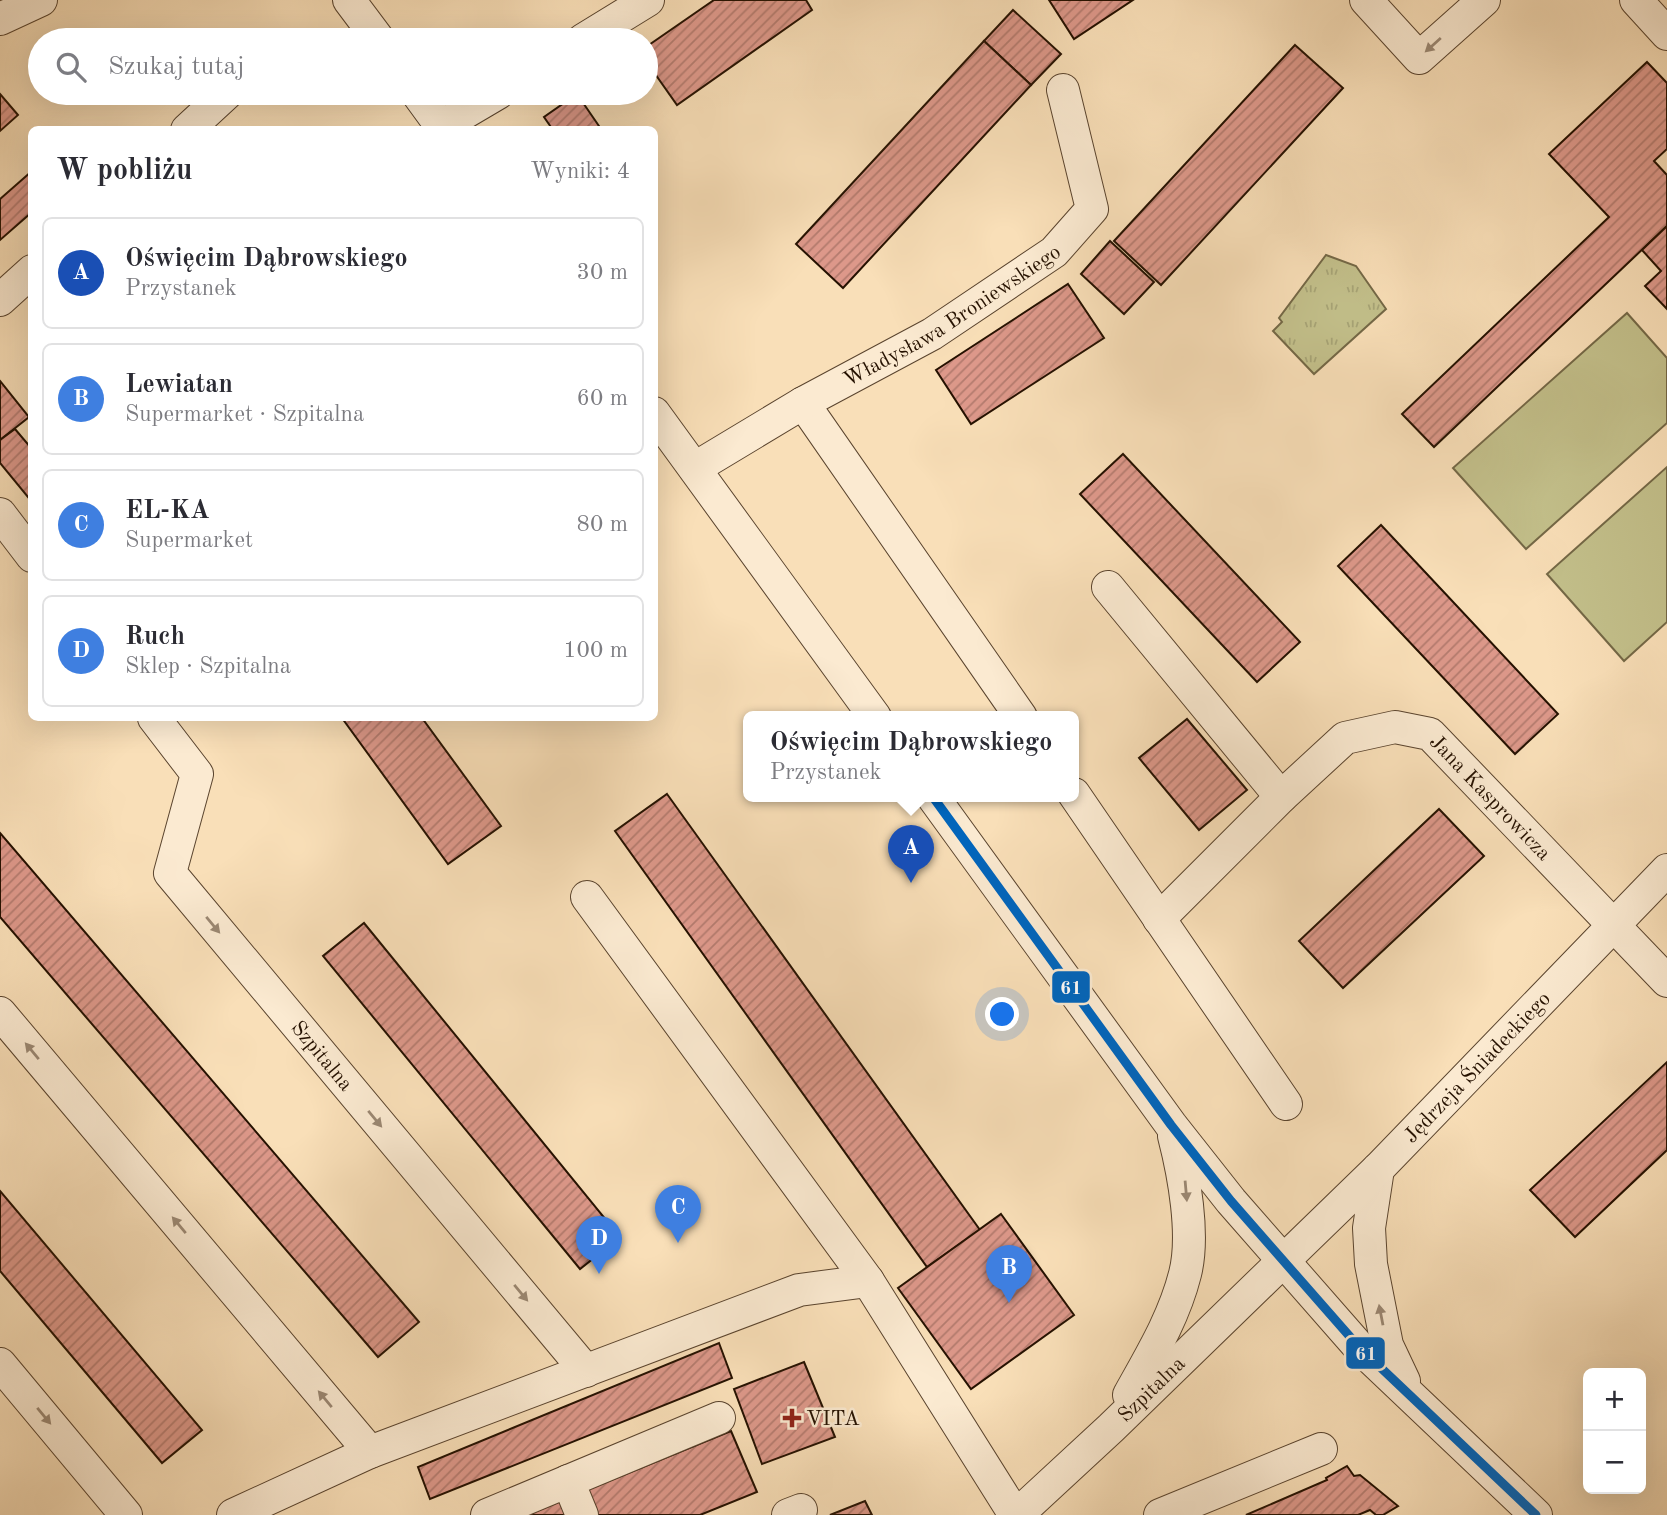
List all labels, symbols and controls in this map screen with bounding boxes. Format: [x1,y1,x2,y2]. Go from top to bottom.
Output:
search box [28,28,658,105]
one-way arrow [1424,37,1442,53]
icon: search [52,48,90,86]
text: Szukaj tutaj [108,54,245,80]
text: W pobliżu [56,156,192,186]
text: Wyniki: 4 [530,160,630,183]
street label: Władysława Broniewskiego [841,242,1065,391]
text: Oświęcim Dąbrowskiego [125,246,408,272]
text: A [72,261,90,284]
text: 30 m [577,261,628,284]
text: Przystanek [125,277,237,300]
text: Lewiatan [125,372,233,398]
text: B [73,387,89,410]
text: 60 m [577,387,628,410]
text: Supermarket · Szpitalna [125,403,364,426]
text: EL-KA [125,498,210,524]
text: C [73,513,89,536]
text: 80 m [577,513,628,536]
text: Supermarket [125,529,253,552]
text: Ruch [125,624,185,650]
text: D [72,639,90,662]
text: 100 m [563,639,628,662]
text: Sklep · Szpitalna [125,655,291,678]
popup [743,711,1079,802]
text: Oświęcim Dąbrowskiego [770,730,1052,756]
street label: Jana Kasprowicza [1425,731,1554,865]
text: Przystanek [770,761,881,784]
pin: A [888,825,934,883]
one-way arrow [205,917,220,934]
line badge: 61 [1051,970,1091,1004]
text: 61 [1060,980,1082,999]
street label: Jędrzeja Śniadeckiego [1400,989,1555,1147]
your location [985,997,1019,1031]
street label: Szpitalna [286,1017,356,1095]
one-way arrow [25,1043,40,1060]
one-way arrow [367,1110,382,1127]
one-way arrow [1181,1180,1192,1202]
pin: C [655,1185,701,1243]
pin: D [576,1216,622,1274]
one-way arrow [172,1217,187,1234]
pin: B [986,1245,1032,1303]
one-way arrow [513,1284,529,1302]
one-way arrow [1376,1304,1387,1326]
line badge: 61 [1345,1336,1386,1370]
text: 61 [1355,1346,1377,1365]
street label: Szpitalna [1115,1353,1190,1427]
map controls [1583,1368,1646,1494]
button: + [1583,1368,1646,1431]
one-way arrow [318,1391,333,1409]
one-way arrow [36,1407,51,1425]
place label: VITA [806,1409,860,1430]
marker: VITA [784,1410,800,1426]
button: − [1583,1431,1646,1494]

